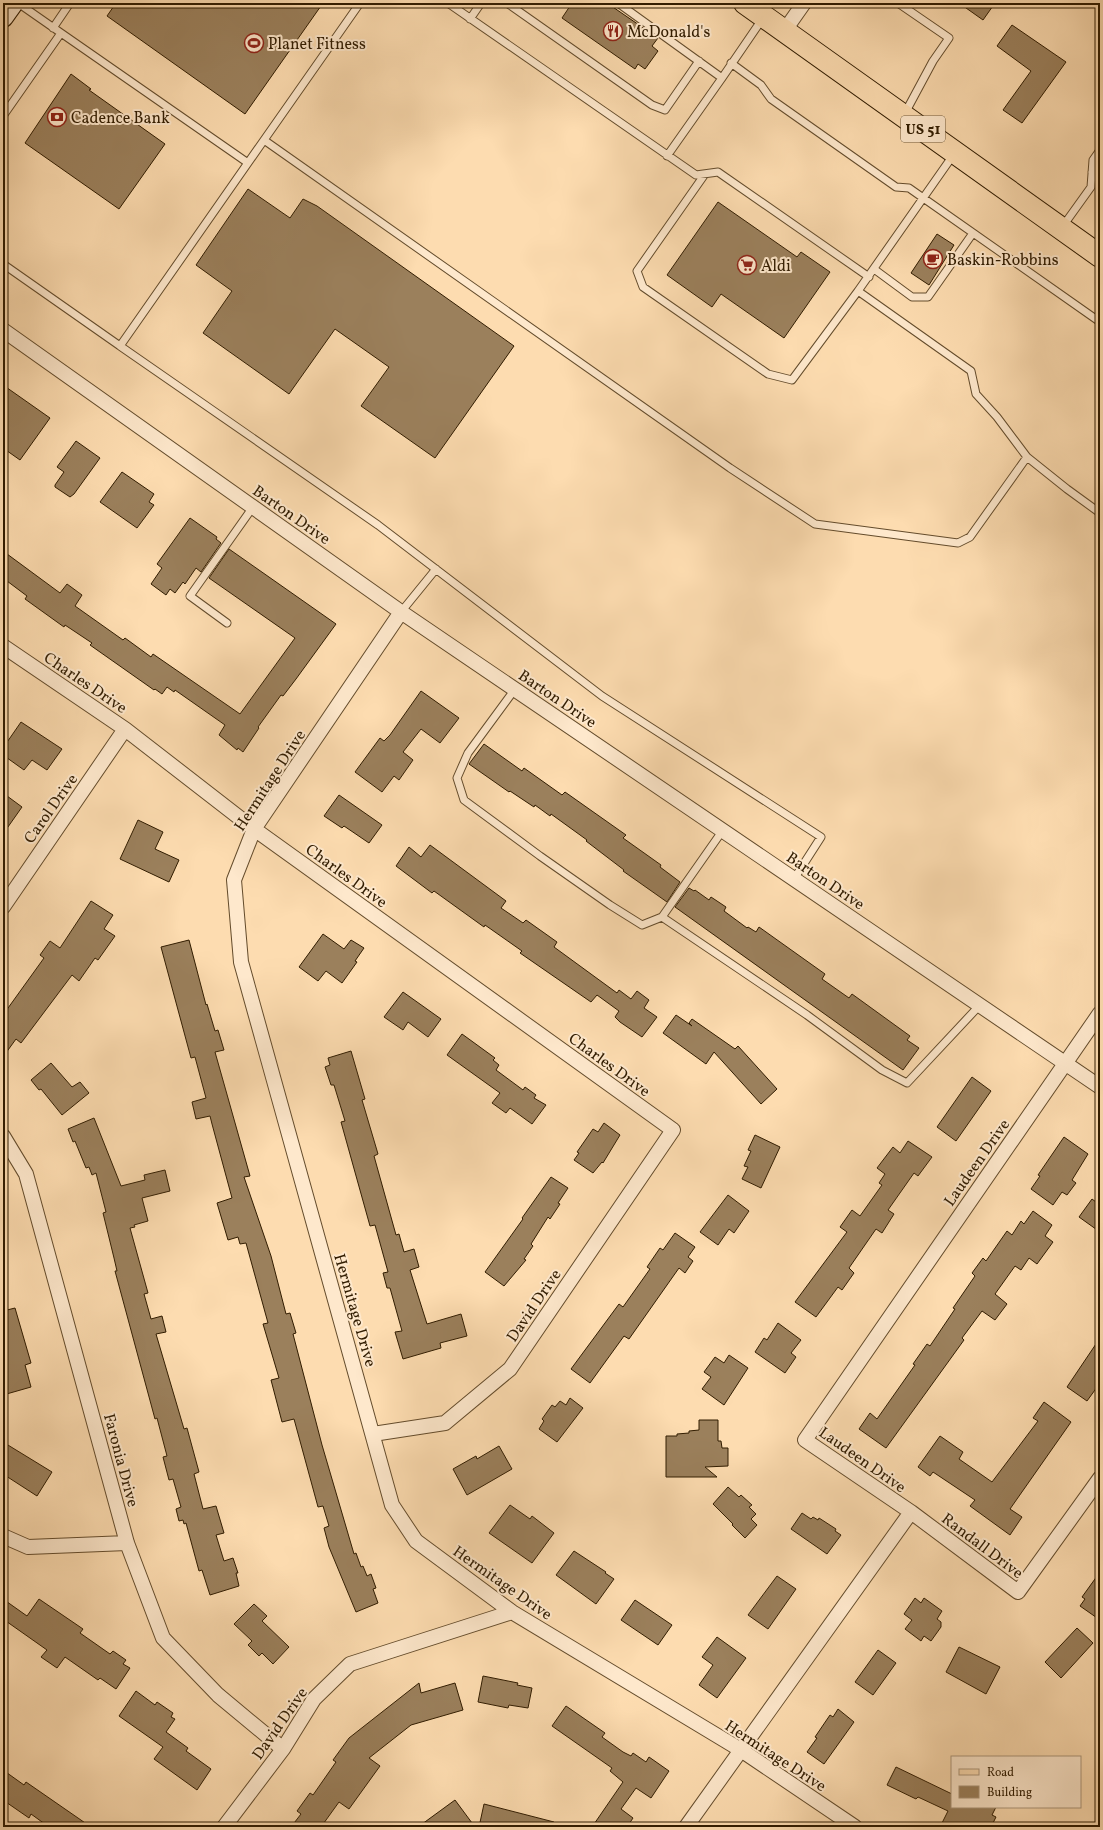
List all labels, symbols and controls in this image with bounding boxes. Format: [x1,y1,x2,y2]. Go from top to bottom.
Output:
restaurant icon: McDonald's [602,20,624,42]
place label: McDonald's [627,22,710,44]
sports icon: Planet Fitness [243,32,265,54]
place label: Planet Fitness [268,34,366,56]
bank icon: Cadence Bank [46,106,68,128]
place label: Cadence Bank [71,108,170,130]
road number: US 51 [901,116,945,142]
cafe icon: Baskin-Robbins [922,248,944,270]
place label: Baskin-Robbins [947,250,1059,272]
supermarket icon: Aldi [736,254,758,276]
place label: Aldi [761,256,791,278]
street label: Barton Drive [248,481,334,551]
street label: Charles Drive [39,648,131,720]
street label: Barton Drive [513,665,601,734]
street label: Hermitage Drive [230,726,312,836]
street label: Carol Drive [20,770,84,848]
street label: Charles Drive [300,839,391,914]
street label: Barton Drive [781,847,869,916]
street label: Charles Drive [563,1028,654,1103]
street label: Laudeen Drive [939,1115,1016,1211]
street label: Hermitage Drive [327,1251,381,1370]
street label: David Drive [502,1265,567,1347]
street label: Faronia Drive [97,1411,143,1510]
street label: Laudeen Drive [814,1422,910,1499]
street label: Randall Drive [936,1509,1027,1585]
street label: Hermitage Drive [448,1541,556,1626]
street label: David Drive [248,1684,314,1765]
street label: Hermitage Drive [720,1716,830,1798]
legend [951,1756,1081,1808]
text: Road [987,1765,1014,1781]
text: Building [987,1785,1032,1801]

